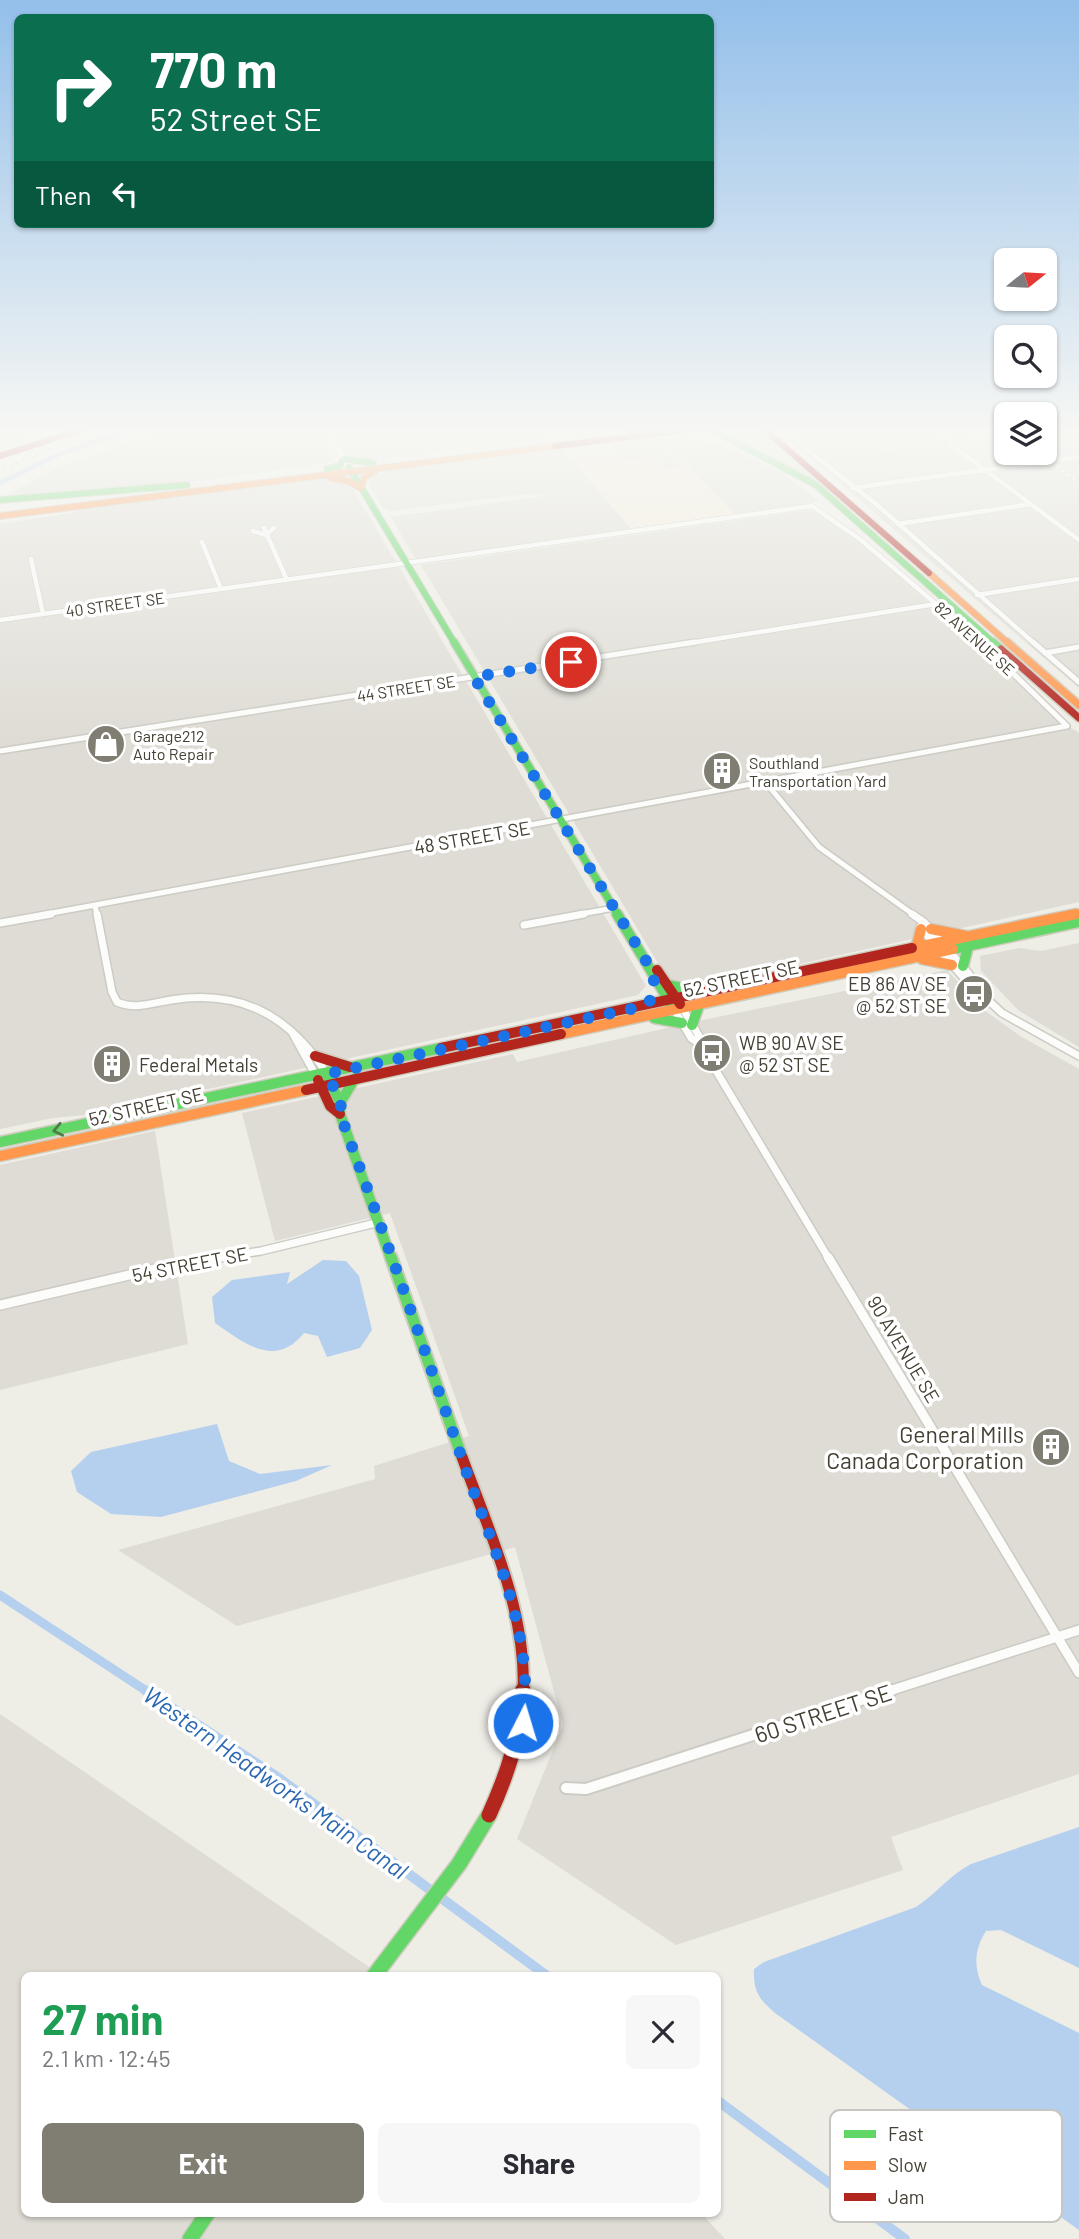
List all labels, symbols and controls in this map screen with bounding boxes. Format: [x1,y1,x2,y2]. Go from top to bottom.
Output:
text: 770 m [150,39,277,98]
icon: right [35,42,126,133]
text: 52 Street SE [150,99,322,137]
icon: left [106,175,144,213]
text: Then [35,179,92,210]
north arrow [994,248,1057,312]
map controls [994,248,1057,465]
button: search [994,325,1057,388]
button: layers [994,402,1057,465]
street label: 40 STREET SE [64,588,166,620]
street label: 82 AVENUE SE [931,597,1019,679]
pin [541,632,601,692]
icon: arrive [552,643,590,681]
street label: 44 STREET SE [355,671,457,705]
shop icon: Garage212 Auto Repair [85,723,127,765]
place label: Garage212 Auto Repair [133,726,214,763]
building icon: Southland Transportation Yard [701,750,743,792]
place label: Southland Transportation Yard [749,753,886,790]
street label: 48 STREET SE [412,815,532,859]
street label: 52 STREET SE [681,955,801,1001]
place label: EB 86 AV SE @ 52 ST SE [848,972,947,1017]
bus stop icon: EB 86 AV SE @ 52 ST SE [953,973,995,1015]
place label: WB 90 AV SE @ 52 ST SE [739,1031,844,1076]
bus stop icon: WB 90 AV SE @ 52 ST SE [691,1032,733,1074]
building icon: Federal Metals [91,1043,133,1085]
place label: Federal Metals [139,1053,258,1076]
street label: 52 STREET SE [86,1082,206,1130]
one-way arrow [52,1122,64,1137]
street label: 54 STREET SE [130,1242,250,1286]
street label: 90 AVENUE SE [863,1291,945,1407]
place label: General Mills Canada Corporation [826,1420,1024,1474]
building icon: General Mills Canada Corporation [1030,1426,1072,1468]
street label: 60 STREET SE [751,1678,895,1748]
water label: Western Headworks Main Canal [138,1679,414,1885]
position arrow [486,1686,560,1760]
text: 27 min [42,1993,164,2043]
button: close [626,1995,700,2069]
text: 2.1 km · 12:45 [42,2044,171,2072]
legend [830,2110,1062,2222]
text: Fast [888,2122,924,2145]
button: Exit [42,2123,364,2203]
button: Share [378,2123,700,2203]
text: Slow [888,2153,927,2176]
text: Jam [888,2185,924,2208]

